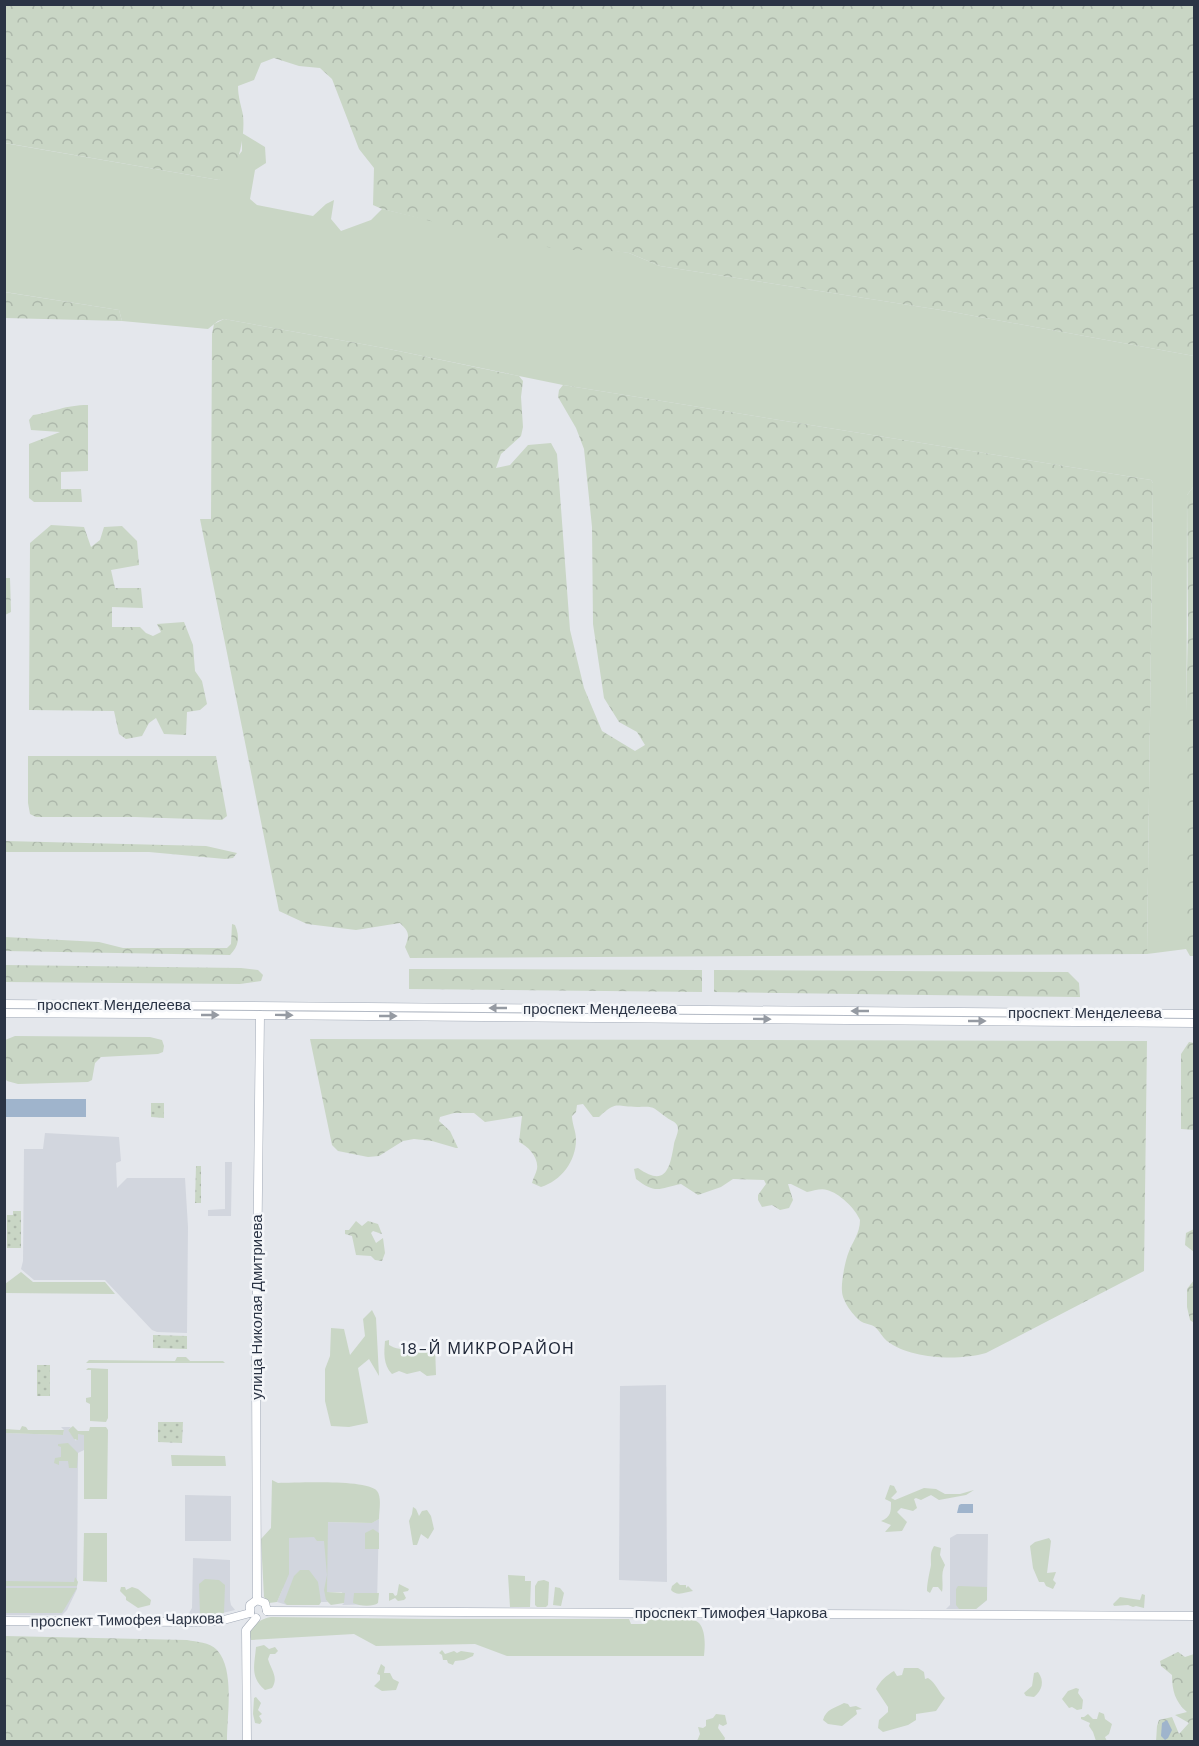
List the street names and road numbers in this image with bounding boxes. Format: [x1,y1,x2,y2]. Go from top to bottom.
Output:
street label: проспект Менделеева [37,995,192,1015]
street label: проспект Менделеева [523,999,678,1019]
street label: проспект Менделеева [1008,1003,1163,1023]
street label: улица Николая Дмитриева [247,1214,267,1400]
street label: проспект Тимофея Чаркова [635,1603,828,1623]
street label: проспект Тимофея Чаркова [31,1608,224,1632]

